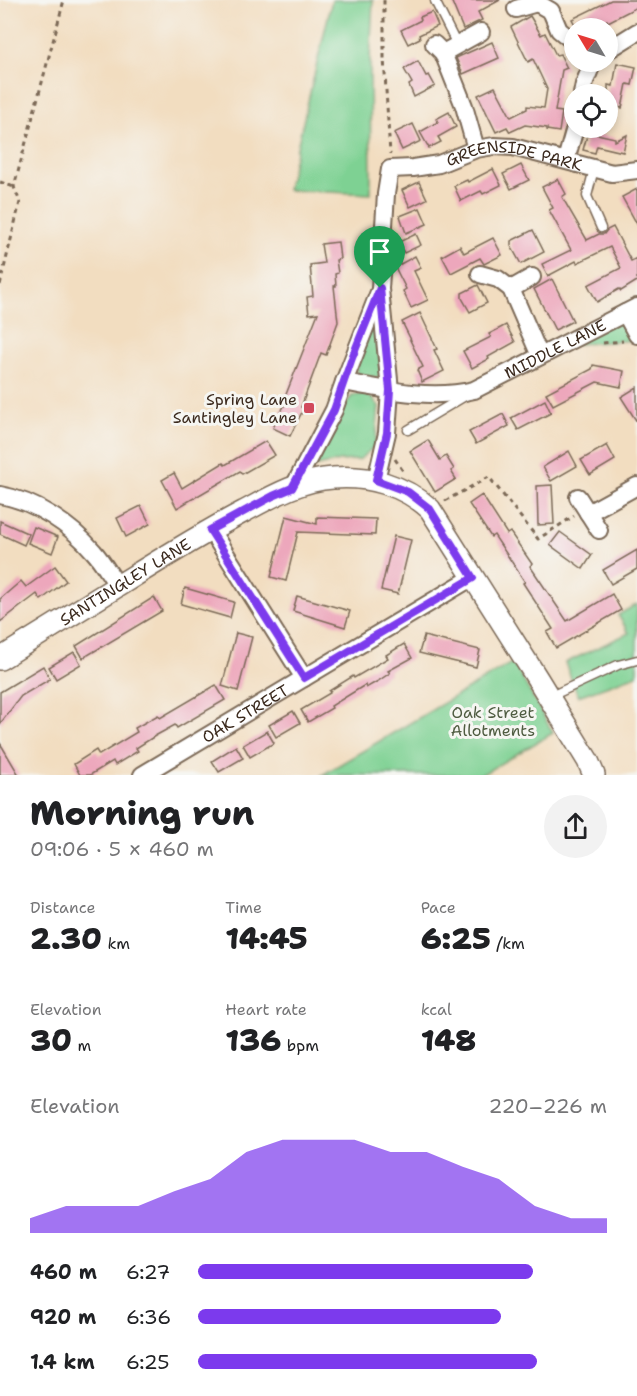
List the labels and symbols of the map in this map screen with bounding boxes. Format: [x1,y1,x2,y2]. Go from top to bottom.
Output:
north arrow [564,18,618,72]
street label: GREENSIDE PARK [443,135,585,175]
pin [354,226,405,288]
street label: MIDDLE LANE [501,314,609,383]
place label: Spring Lane Santingley Lane [173,389,297,428]
marker: Spring Lane Santingley Lane [302,401,316,415]
street label: SANTINGLEY LANE [55,533,194,630]
street label: OAK STREET [198,679,292,747]
park label: Oak Street Allotments [451,702,535,741]

